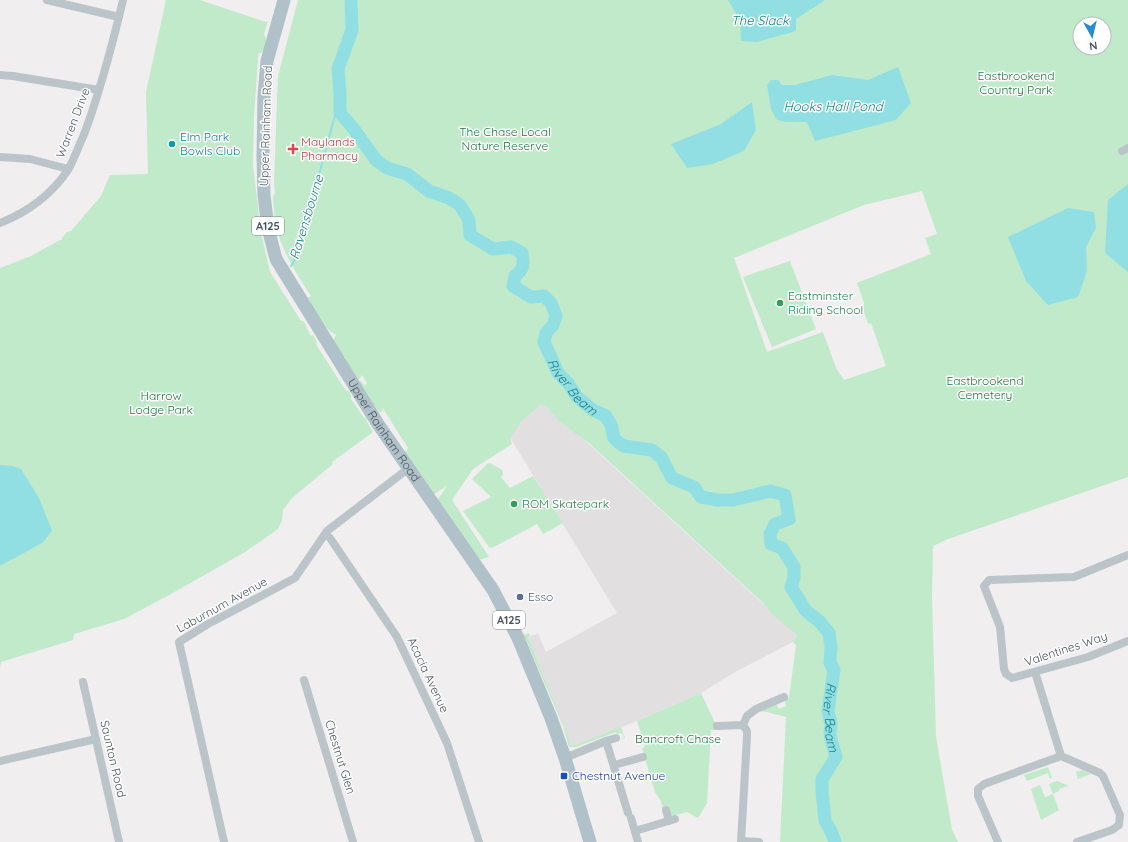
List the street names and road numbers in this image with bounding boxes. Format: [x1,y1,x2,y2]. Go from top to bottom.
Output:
street label: Upper Rainham Road [256,65,275,187]
street label: Warren Drive [52,86,93,160]
road number: A125 [252,217,284,235]
street label: Upper Rainham Road [345,375,424,484]
street label: Laburnum Avenue [174,573,270,636]
road number: A125 [493,611,525,629]
street label: Valentines Way [1022,628,1109,669]
street label: Acacia Avenue [404,635,453,715]
street label: Chestnut Glen [322,718,359,796]
street label: Saunton Road [97,719,130,799]

